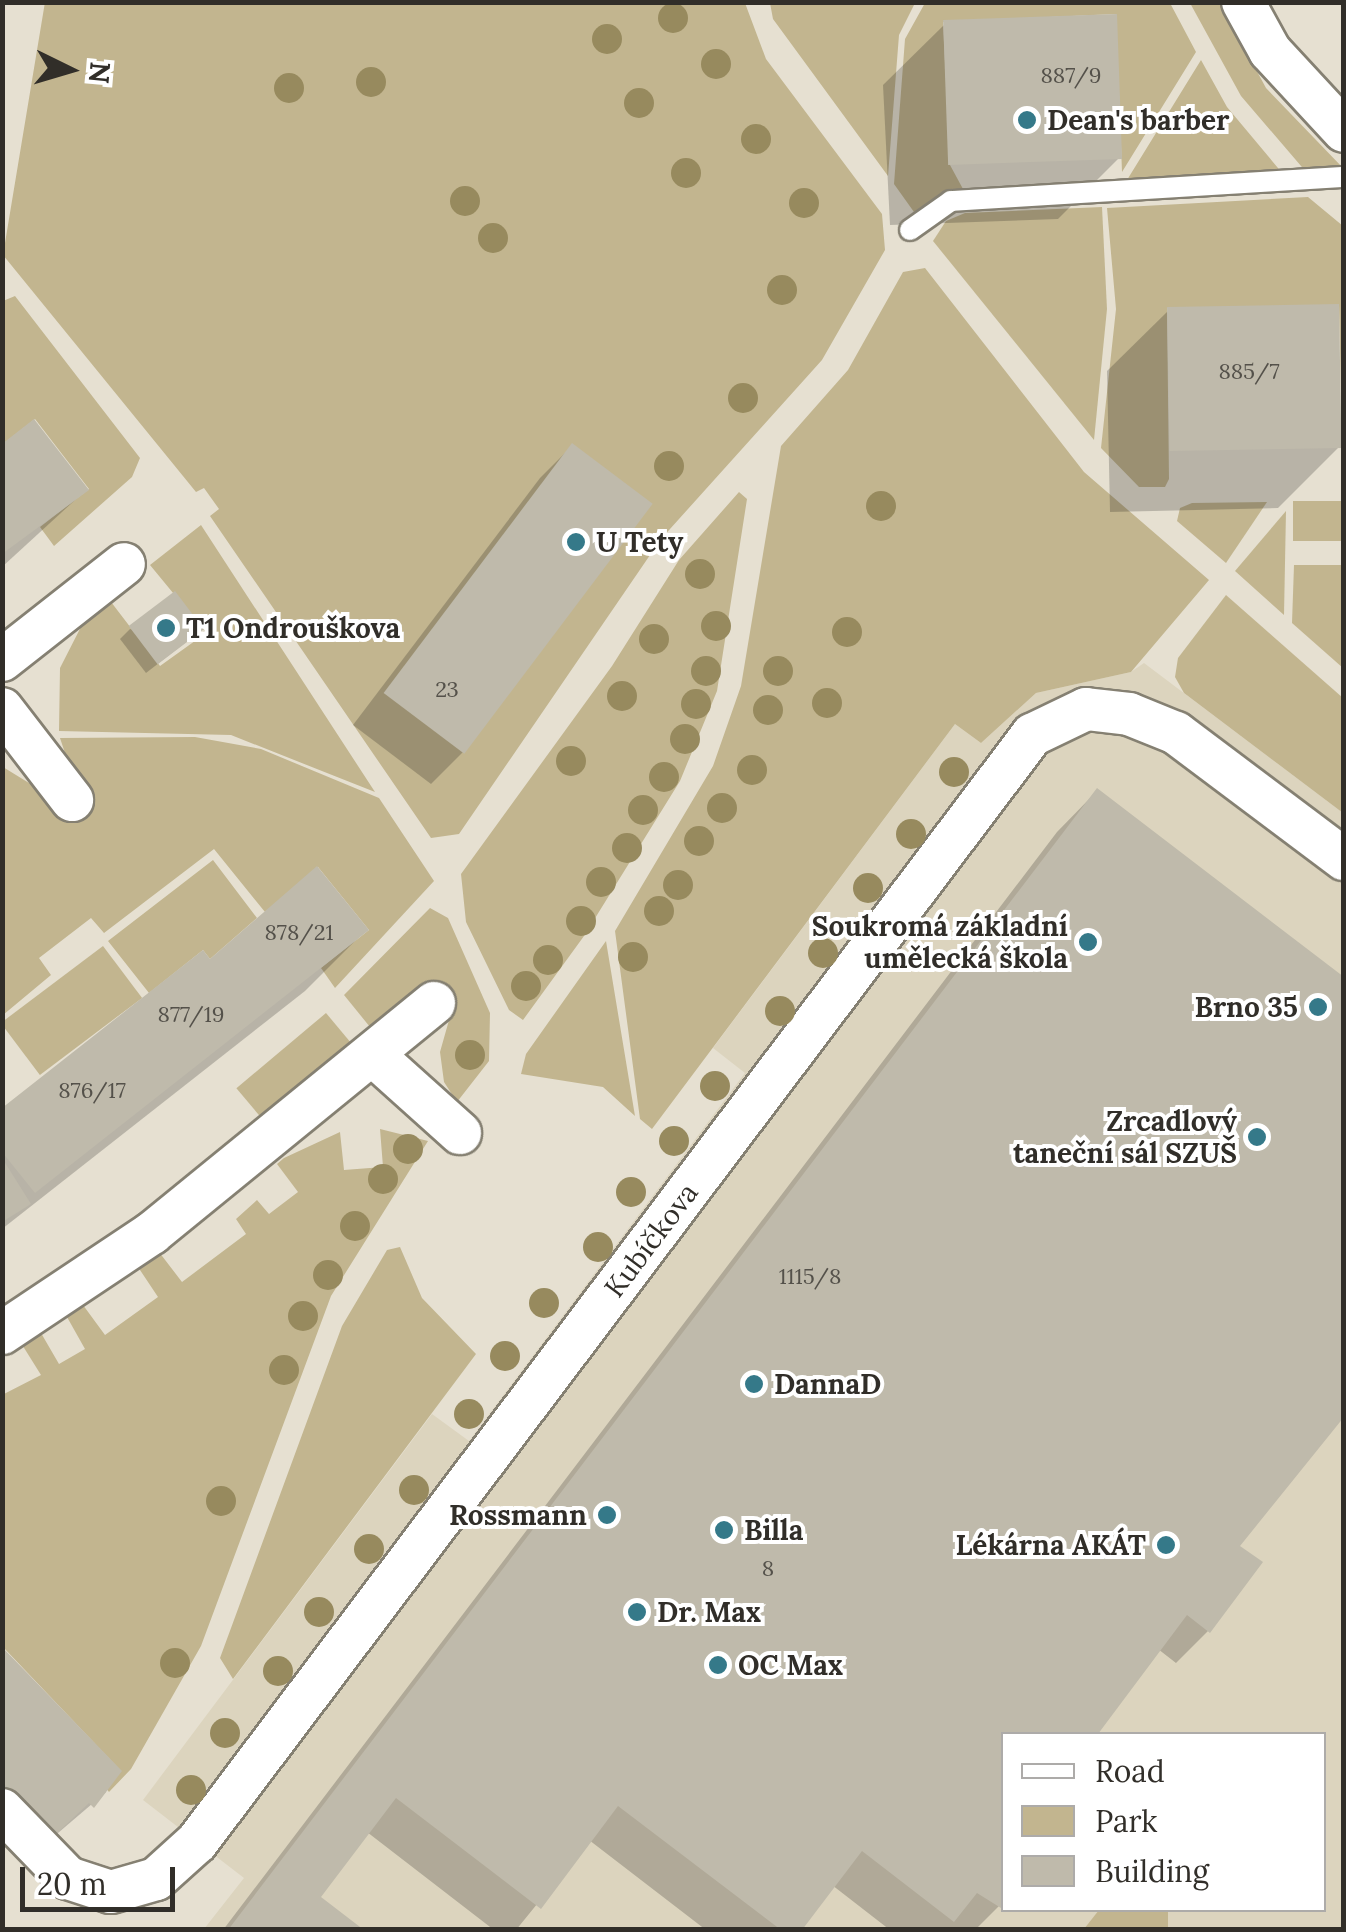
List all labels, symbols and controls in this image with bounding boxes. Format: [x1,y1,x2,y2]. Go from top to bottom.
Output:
north arrow [20,20,120,120]
text: N [81,60,119,85]
house number: 887/9 [1040,63,1102,89]
place label: Dean's barber [1047,103,1230,137]
marker: Dean's barber [1016,109,1038,131]
house number: 885/7 [1218,359,1280,385]
place label: U Tety [596,525,683,559]
marker: U Tety [565,531,587,553]
place label: T1 Ondrouškova [186,611,400,645]
marker: T1 Ondrouškova [155,617,177,639]
house number: 23 [435,677,459,703]
place label: Soukromá základní umělecká škola [812,909,1068,975]
house number: 878/21 [264,920,334,946]
marker: Soukromá základní umělecká škola [1077,931,1099,953]
place label: Brno 35 [1194,990,1298,1024]
marker: Brno 35 [1307,996,1329,1018]
house number: 877/19 [158,1002,224,1028]
house number: 876/17 [58,1078,126,1104]
place label: Zrcadlový taneční sál SZUŠ [1013,1104,1237,1170]
marker: Zrcadlový taneční sál SZUŠ [1246,1126,1268,1148]
street label: Kubíčkova [597,1176,705,1304]
house number: 1115/8 [779,1264,841,1290]
place label: DannaD [774,1367,881,1401]
marker: DannaD [743,1373,765,1395]
place label: Rossmann [449,1498,587,1532]
marker: Rossmann [596,1504,618,1526]
place label: Billa [744,1513,803,1547]
marker: Billa [713,1519,735,1541]
place label: Lékárna AKÁT [955,1528,1146,1562]
marker: Lékárna AKÁT [1155,1534,1177,1556]
house number: 8 [762,1556,774,1582]
place label: Dr. Max [657,1595,761,1629]
marker: Dr. Max [626,1601,648,1623]
place label: OC Max [738,1648,843,1682]
marker: OC Max [707,1654,729,1676]
legend [1001,1732,1326,1912]
text: Road [1095,1752,1165,1790]
text: Park [1095,1802,1157,1840]
scale bar [25,1847,180,1909]
text: Building [1095,1852,1209,1890]
text: 20 m [37,1865,106,1903]

